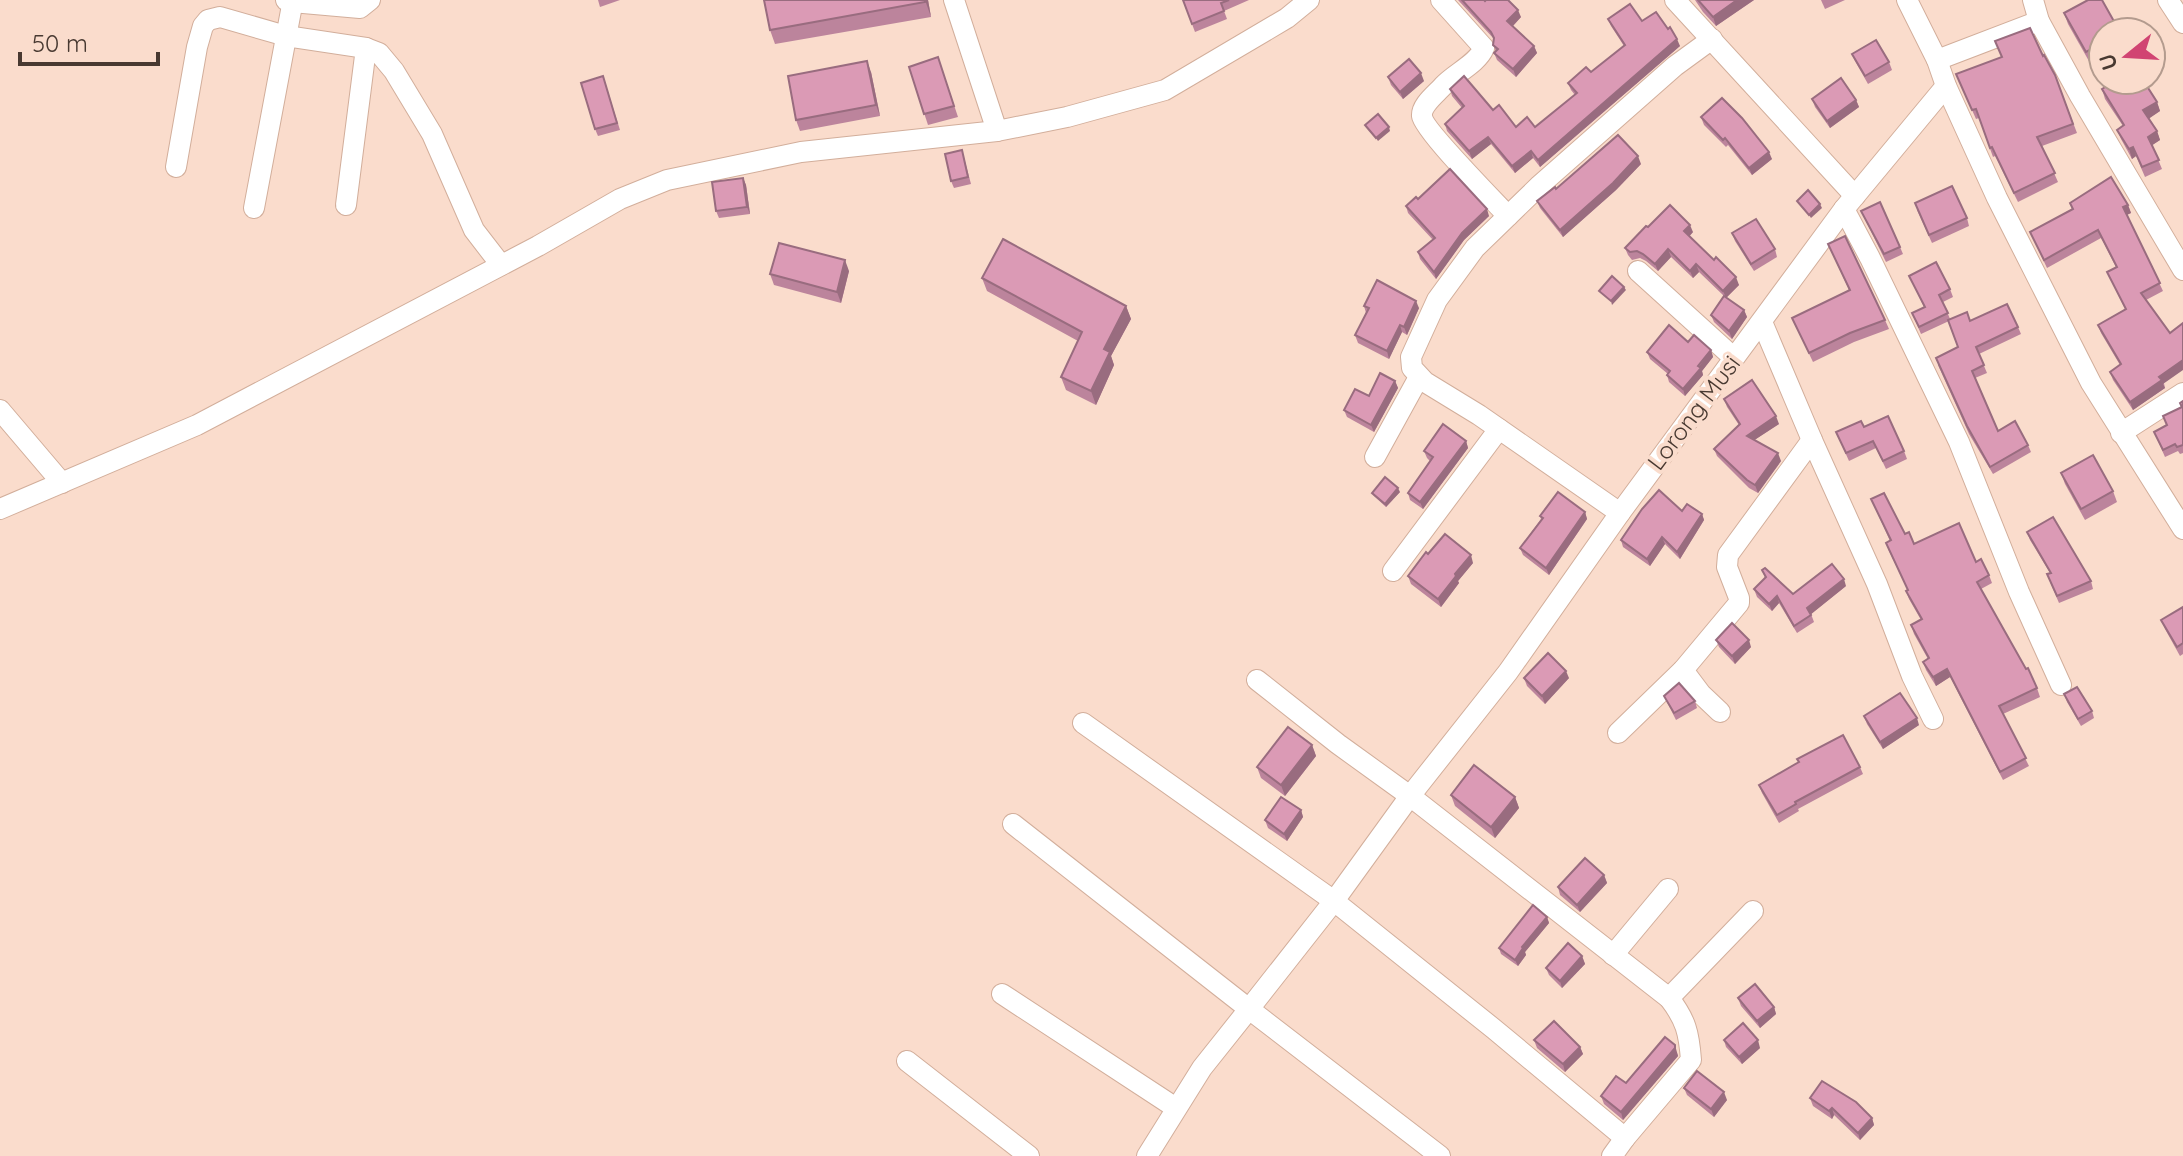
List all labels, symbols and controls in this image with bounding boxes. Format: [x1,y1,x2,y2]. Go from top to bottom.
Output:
scale bar [20,16,158,66]
north arrow [2087,16,2167,96]
text: 50 m [32,28,88,58]
text: U [2092,50,2124,74]
street label: Lorong Musi [1640,349,1746,476]

